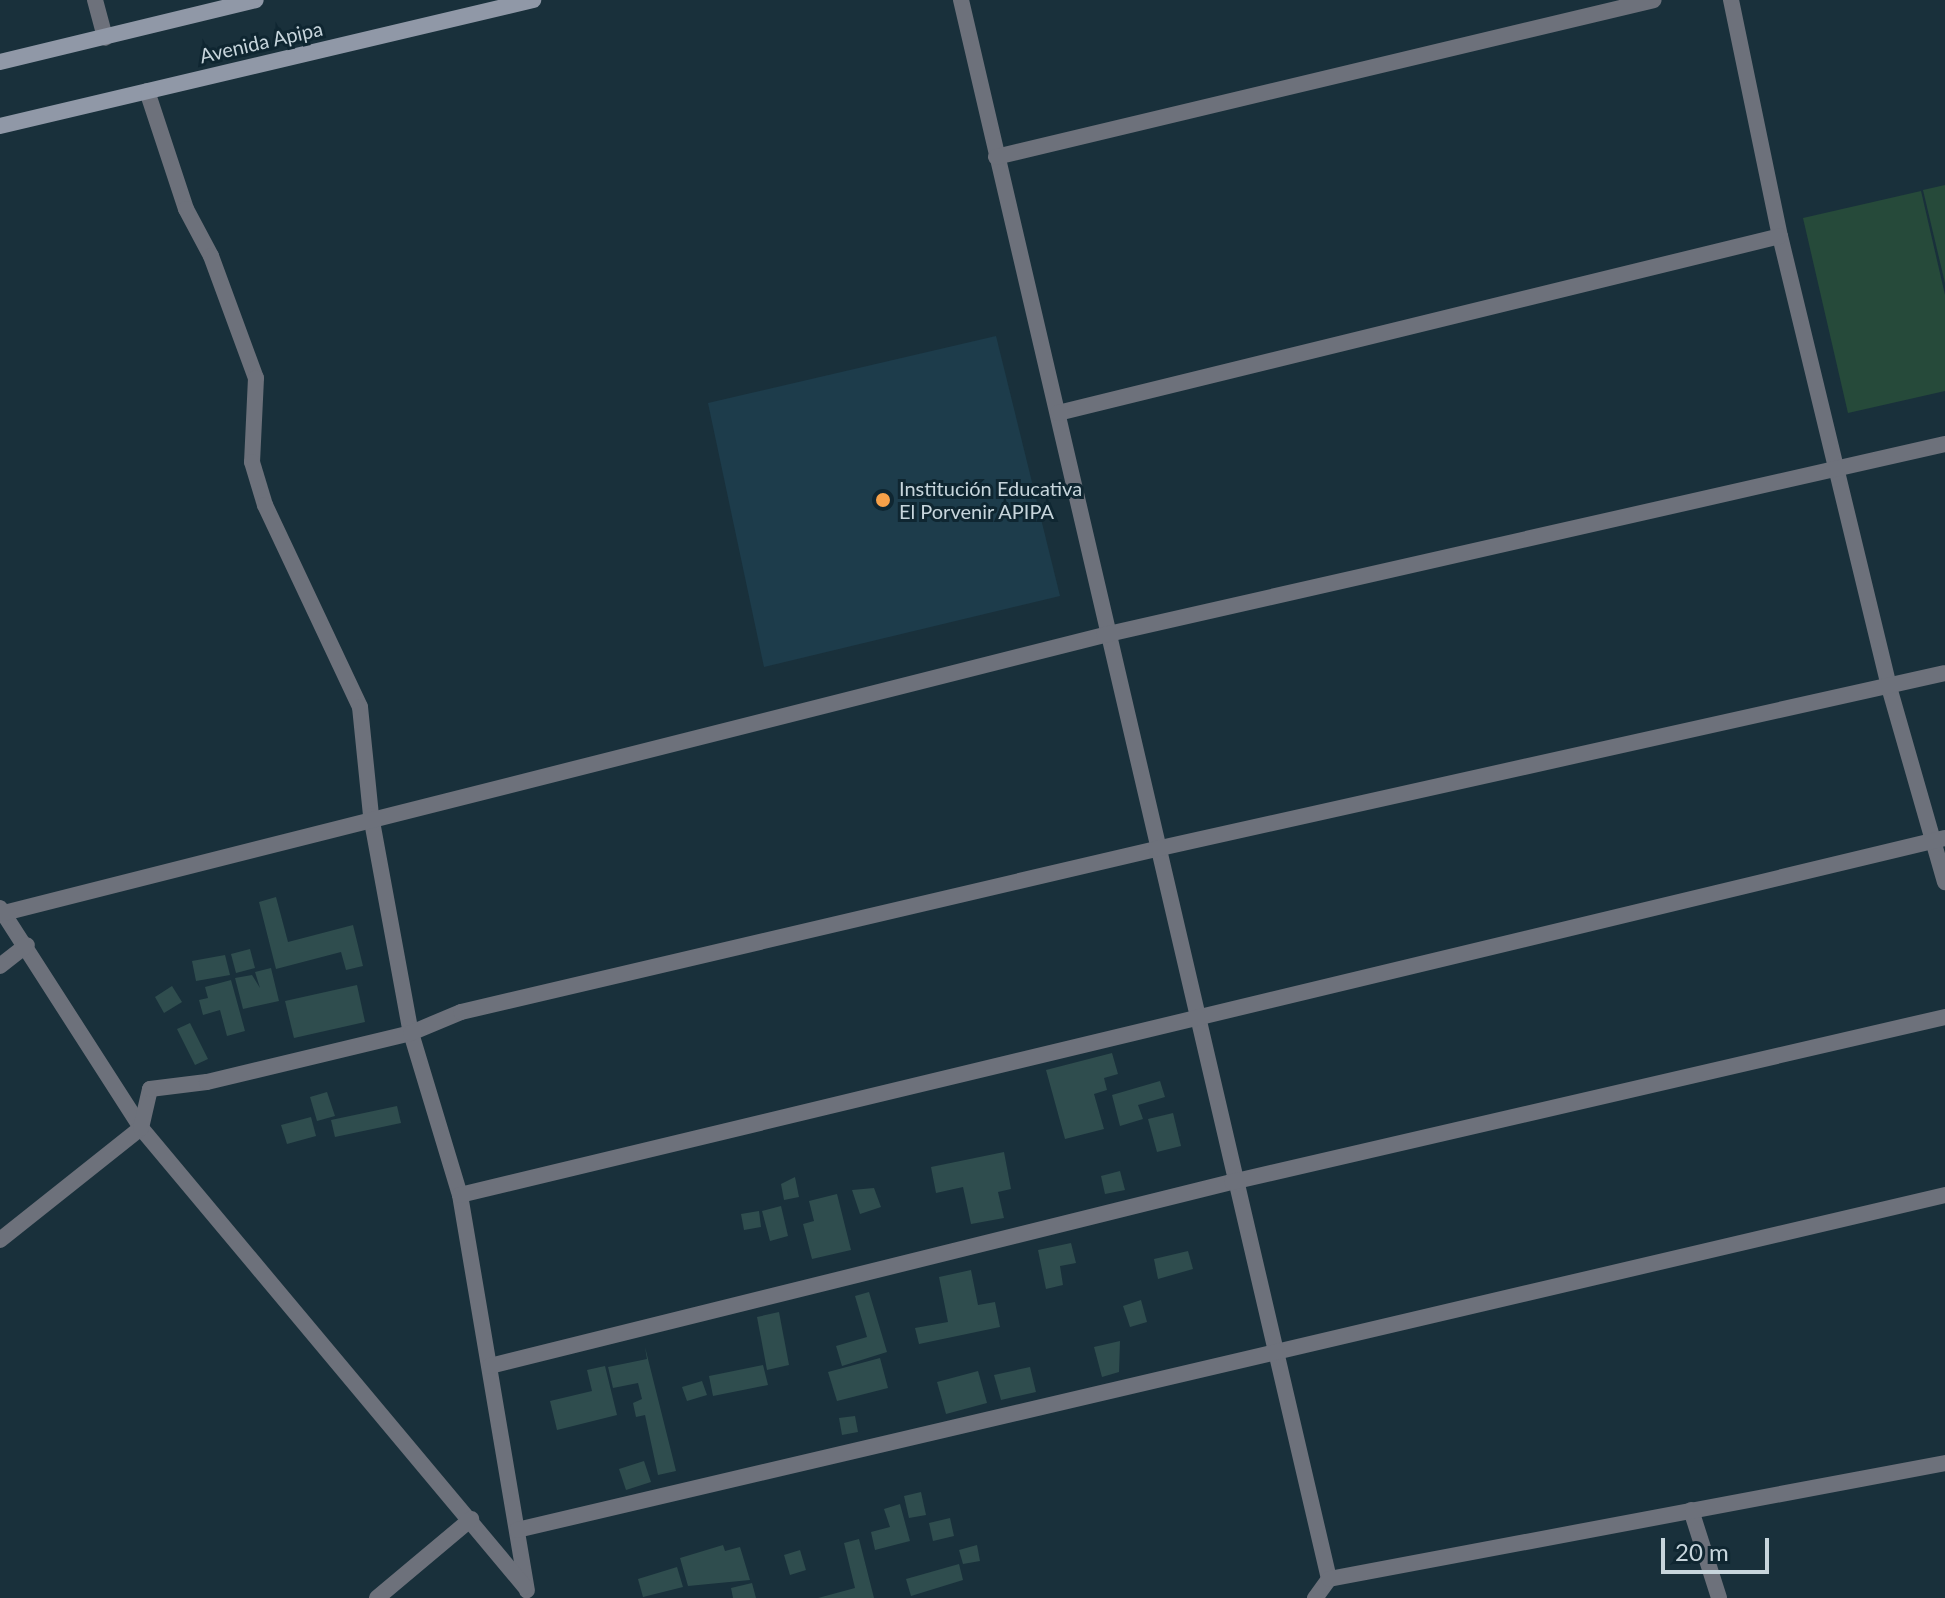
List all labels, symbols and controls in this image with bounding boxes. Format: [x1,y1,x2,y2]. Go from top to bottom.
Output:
street label: Avenida Apipa [197,16,325,68]
place label: Institución Educativa El Porvenir APIPA [899,476,1082,523]
marker: Institución Educativa El Porvenir APIPA [874,491,892,509]
scale bar [1665,1522,1773,1572]
text: 20 m [1675,1537,1729,1566]

